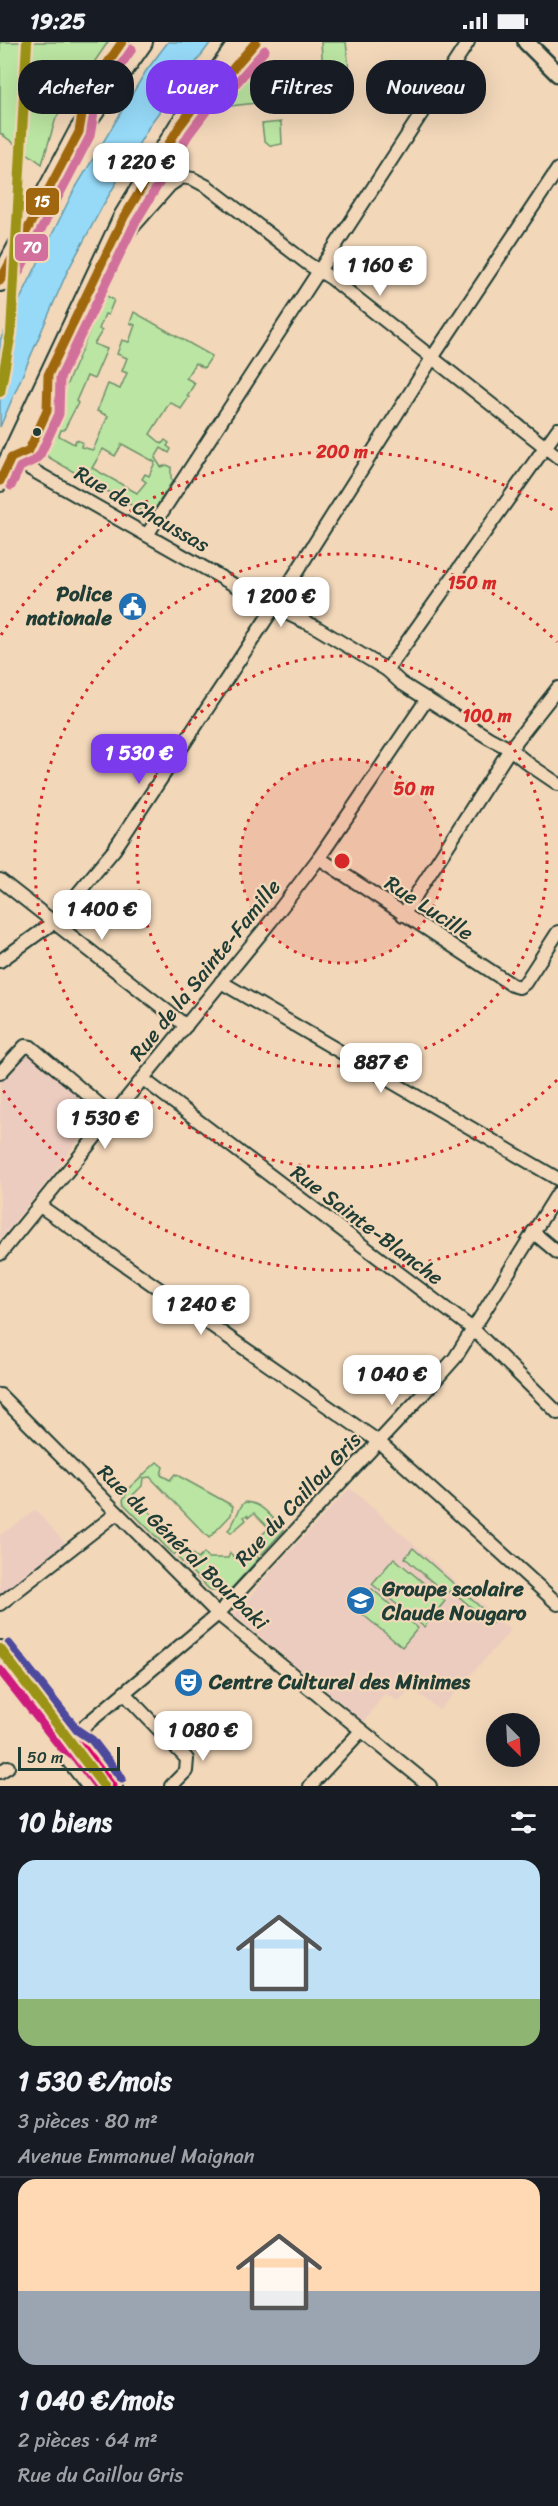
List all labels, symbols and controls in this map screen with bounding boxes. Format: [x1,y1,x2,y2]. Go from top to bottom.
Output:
text: 19:25 [30,2,86,41]
chip: Acheter [18,60,134,114]
chip: Louer [146,60,238,114]
chip: Filtres [250,60,354,114]
chip: Nouveau [366,60,486,114]
pin: 1 220 € [86,143,196,194]
text: 1 220 € [107,145,175,180]
line badge: 15 [25,187,60,216]
text: 15 [34,187,51,216]
line badge: 70 [14,233,49,262]
text: 70 [22,233,42,262]
pin: 1 160 € [325,246,435,297]
text: 1 160 € [348,248,412,283]
unlabelled marker [31,426,43,438]
text: 200 m [315,436,368,468]
street label: Rue de Chaussas [67,455,217,563]
text: 150 m [448,567,496,599]
place label: Police nationale [25,575,113,637]
pin: 1 200 € [226,577,336,628]
text: 1 200 € [246,579,316,614]
public building icon: Police nationale [117,590,149,622]
text: 100 m [463,700,512,732]
pin: 1 530 € [84,734,194,785]
text: 1 530 € [105,736,173,771]
text: 50 m [394,773,435,805]
centre of rings [332,851,352,871]
street label: Rue Lucille [377,865,482,951]
street label: Rue de la Sainte-Famille [119,870,291,1070]
pin: 1 400 € [47,890,157,941]
text: 1 400 € [67,892,137,927]
pin: 887 € [339,1043,423,1094]
text: 887 € [354,1045,408,1080]
pin: 1 530 € [50,1099,160,1150]
text: 1 530 € [71,1101,139,1136]
street label: Rue Sainte-Blanche [282,1154,452,1296]
pin: 1 240 € [146,1285,256,1336]
text: 1 240 € [167,1287,235,1322]
pin: 1 040 € [337,1355,447,1406]
text: 1 040 € [357,1357,427,1392]
street label: Rue du Caillou Gris [225,1422,371,1575]
street label: Rue du Général Bourbaki [88,1454,279,1640]
place label: Groupe scolaire Claude Nougaro [381,1570,527,1632]
school or university icon: Groupe scolaire Claude Nougaro [345,1585,377,1617]
place label: Centre Culturel des Minimes [208,1663,470,1701]
theatre icon: Centre Culturel des Minimes [172,1666,204,1698]
pin: 1 080 € [148,1711,258,1762]
text: 1 080 € [168,1713,238,1748]
north arrow [486,1713,540,1767]
map controls [486,1713,540,1767]
text: 50 m [27,1743,63,1772]
scale bar [18,1744,120,1772]
text: 10 biens [18,1799,112,1845]
icon: filters [507,1806,540,1839]
icon: home [225,1899,333,2007]
text: 1 530 €/mois [18,2058,172,2104]
text: 3 pièces · 80 m² [18,2104,158,2139]
text: Avenue Emmanuel Maignan [18,2139,255,2174]
icon: home [225,2218,333,2326]
text: 1 040 €/mois [18,2377,174,2423]
text: 2 pièces · 64 m² [18,2423,158,2458]
text: Rue du Caillou Gris [18,2458,183,2493]

